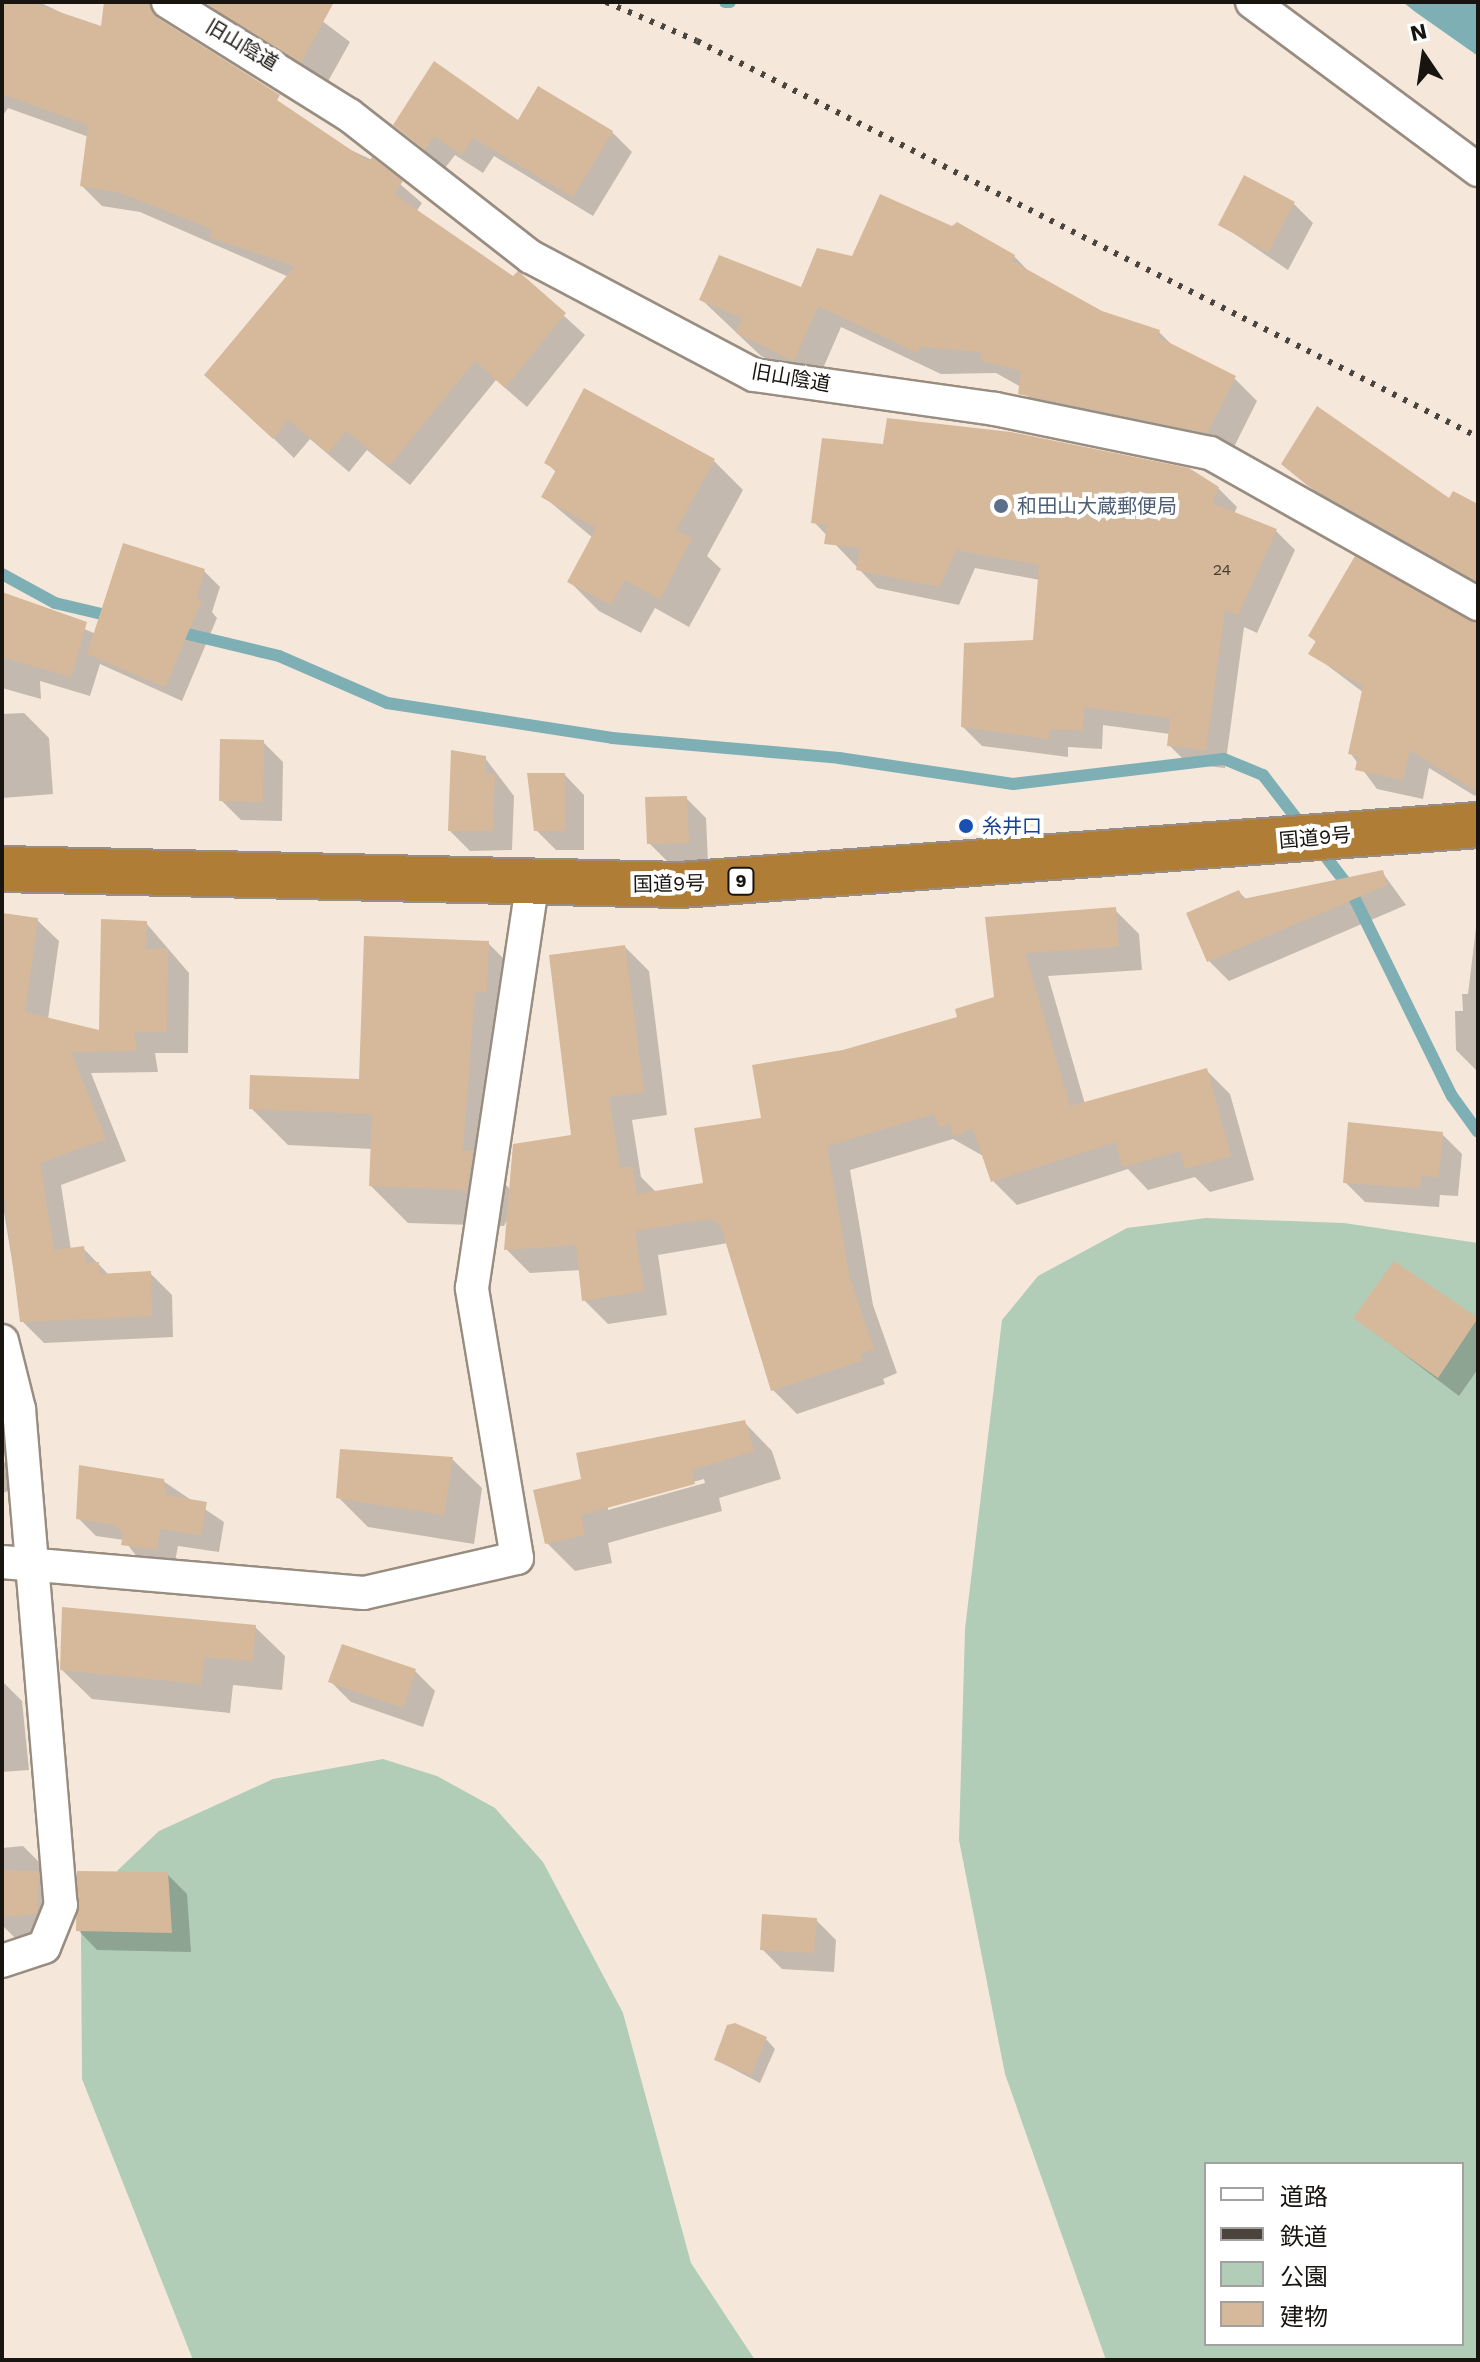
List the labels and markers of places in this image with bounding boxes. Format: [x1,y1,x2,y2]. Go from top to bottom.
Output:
place label: 和田山大蔵郵便局 [1017,494,1177,518]
marker: 和田山大蔵郵便局 [992,497,1010,515]
place label: 糸井口 [982,814,1042,838]
marker: 糸井口 [957,817,975,835]

